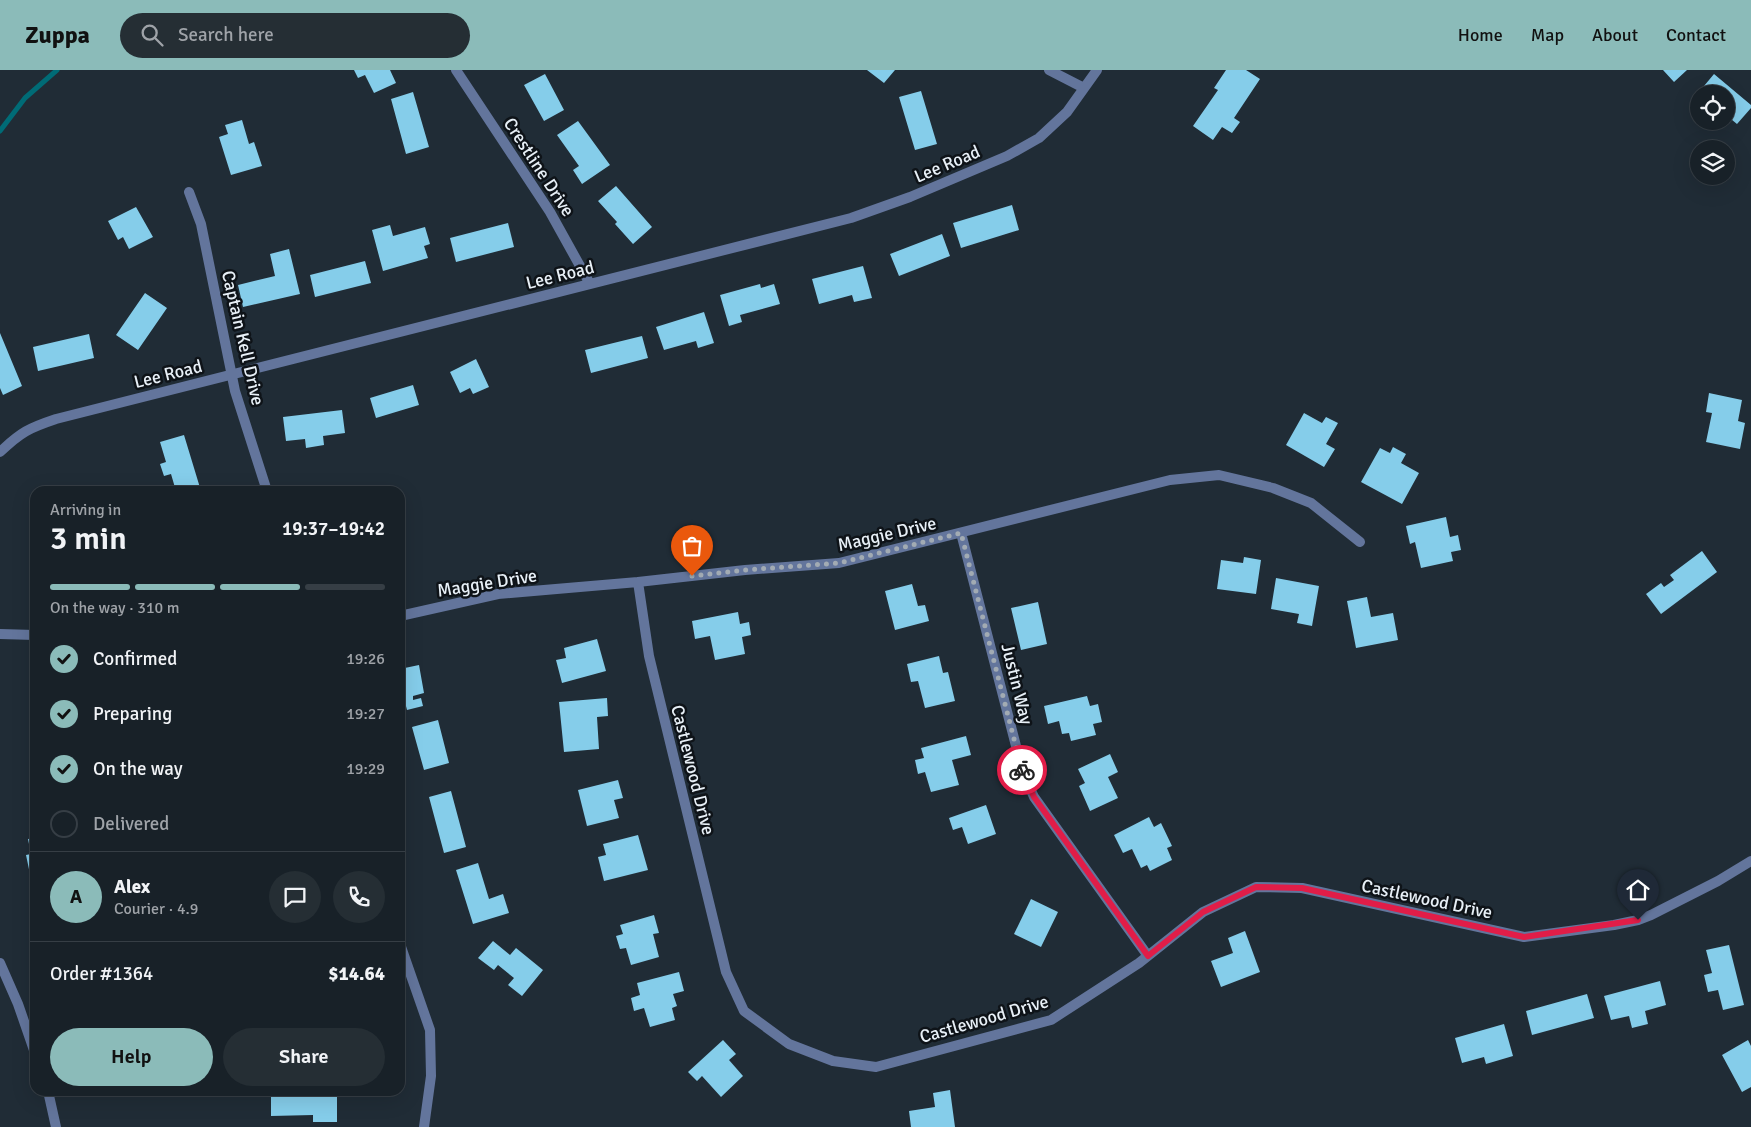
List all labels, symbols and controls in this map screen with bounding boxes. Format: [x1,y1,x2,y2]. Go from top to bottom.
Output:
search box [120,13,470,58]
text: Zuppa [25,20,90,50]
icon: search [138,21,166,49]
text: Search here [178,23,274,47]
text: Home [1458,24,1503,46]
text: Map [1531,24,1564,46]
text: About [1592,24,1638,46]
text: Contact [1666,24,1726,46]
map controls [1690,85,1735,185]
button: locate [1690,85,1735,130]
street label: Crestline Drive [499,113,579,221]
street label: Lee Road [911,140,983,188]
button: layers [1690,140,1735,185]
street label: Lee Road [524,256,596,294]
street label: Captain Kell Drive [217,269,269,407]
street label: Lee Road [132,355,204,393]
text: Arriving in [50,500,121,520]
street label: Maggie Drive [835,512,939,556]
text: 19:37–19:42 [282,517,385,541]
text: 3 min [50,519,127,558]
pin [671,525,713,576]
icon: bag [678,532,706,560]
street label: Maggie Drive [436,564,538,602]
text: On the way · 310 m [50,598,180,618]
street label: Justin Way [996,641,1038,727]
icon: check [50,645,78,673]
text: Confirmed [93,647,177,671]
text: 19:26 [346,649,385,669]
icon: check [50,700,78,728]
text: Preparing [93,702,172,726]
street label: Castlewood Drive [666,703,720,837]
text: 19:27 [346,704,385,724]
courier [997,745,1047,795]
icon: check [50,755,78,783]
icon: bike [1008,756,1036,784]
text: On the way [93,757,183,781]
text: 19:29 [346,759,385,779]
text: Delivered [93,812,169,836]
pin [1617,869,1659,920]
button: chat [269,871,321,923]
button: phone [333,871,385,923]
street label: Castlewood Drive [1360,874,1494,924]
text: Alex [114,875,150,899]
icon: home [1624,876,1652,904]
text: A [70,885,82,909]
text: Courier · 4.9 [114,899,198,919]
text: Order #1364 [50,962,153,986]
text: $14.64 [328,962,385,986]
street label: Castlewood Drive [917,990,1051,1048]
button: Help [50,1028,213,1086]
button: Share [223,1028,385,1086]

